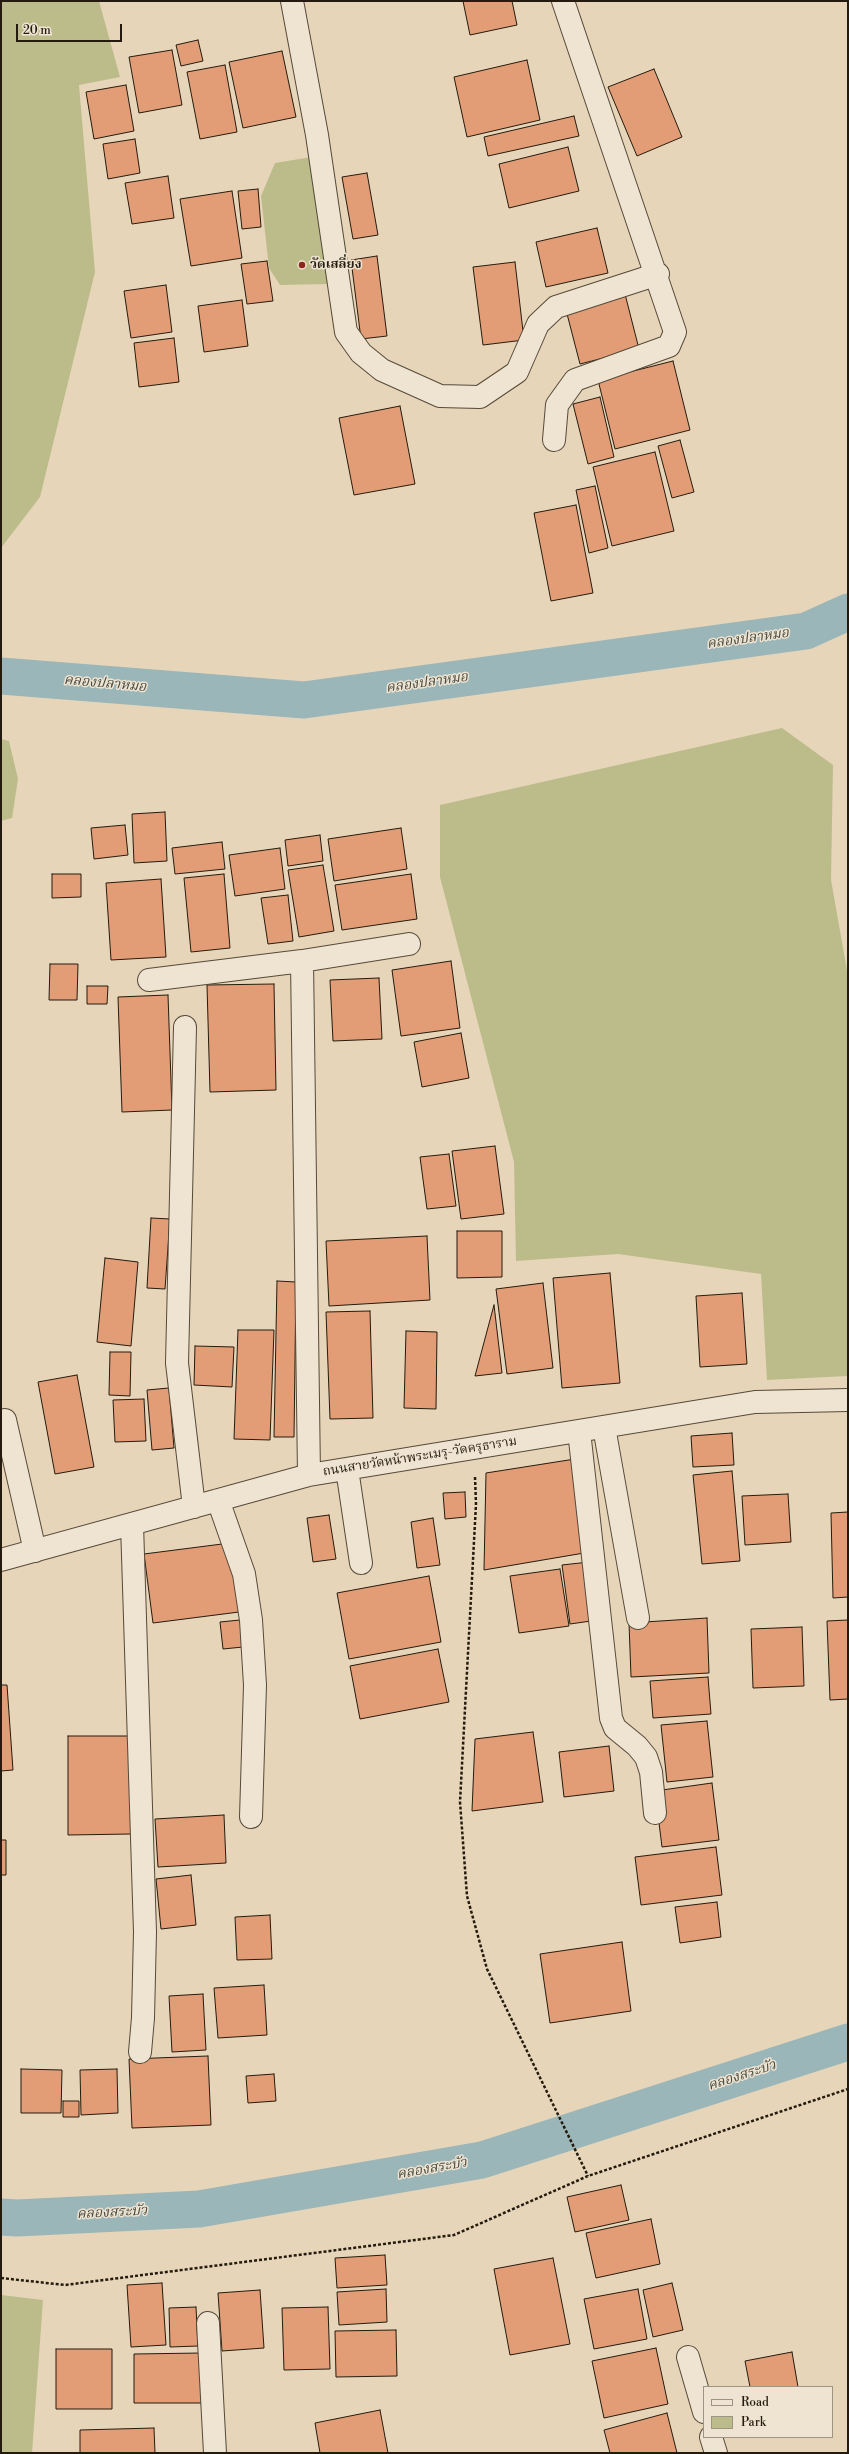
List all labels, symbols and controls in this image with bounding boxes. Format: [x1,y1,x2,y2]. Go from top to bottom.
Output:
scale bar [18,16,124,42]
text: 20 m [23,23,51,38]
place label: วัดเสลี่ยง [310,257,361,273]
marker: วัดเสลี่ยง [297,260,307,270]
water label: คลองปลาหมอ [706,625,790,653]
water label: คลองปลาหมอ [385,669,469,697]
water label: คลองปลาหมอ [63,672,147,696]
street label: ถนนสายวัดหน้าพระเมรุ-วัดครุธาราม [322,1434,518,1480]
water label: คลองสระบัว [706,2057,778,2095]
water label: คลองสระบัว [396,2155,468,2183]
water label: คลองสระบัว [76,2203,148,2223]
legend [703,2386,833,2438]
text: Road [741,2395,769,2410]
text: Park [741,2415,766,2430]

